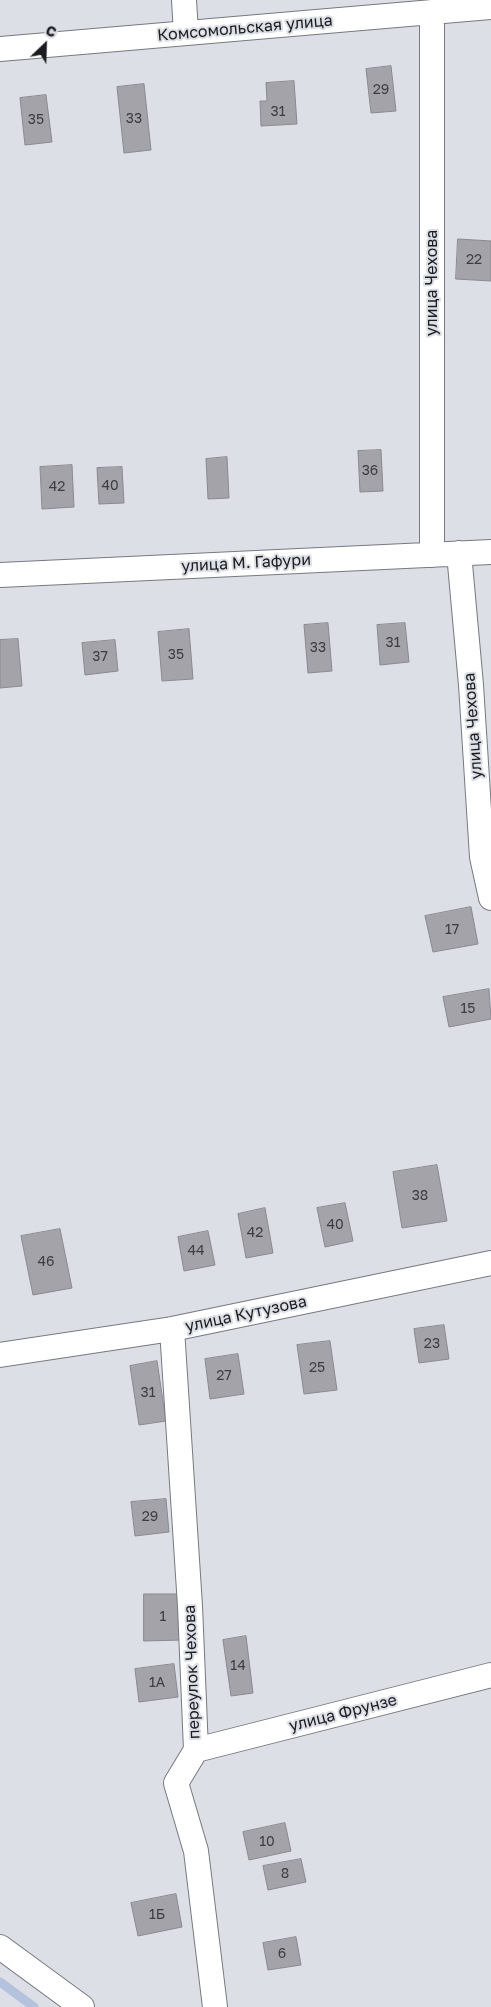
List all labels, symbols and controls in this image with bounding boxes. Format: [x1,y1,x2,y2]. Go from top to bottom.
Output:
street label: Комсомольская улица [156,11,334,45]
north arrow [20,20,70,70]
text: С [43,21,59,41]
house number: 29 [373,82,389,98]
house number: 31 [271,104,285,120]
house number: 33 [126,111,142,127]
house number: 35 [28,112,44,128]
street label: улица Чехова [422,230,442,336]
house number: 22 [466,252,482,268]
house number: 36 [362,463,378,479]
house number: 40 [101,478,119,494]
house number: 42 [49,479,65,495]
street label: улица М. Гафури [181,550,311,576]
house number: 31 [386,635,400,651]
house number: 33 [310,640,326,656]
house number: 35 [168,647,184,663]
house number: 37 [92,649,108,665]
street label: улица Чехова [460,672,486,780]
house number: 17 [445,922,459,938]
house number: 15 [461,1001,475,1017]
house number: 38 [412,1188,428,1204]
house number: 40 [326,1217,344,1233]
house number: 42 [247,1225,263,1241]
house number: 44 [187,1243,205,1259]
house number: 46 [37,1254,55,1270]
street label: улица Кутузова [184,1292,308,1336]
house number: 23 [424,1336,440,1352]
house number: 25 [309,1360,325,1376]
house number: 27 [216,1368,232,1384]
house number: 31 [141,1385,155,1401]
house number: 29 [142,1509,158,1525]
street label: переулок Чехова [180,1605,204,1739]
house number: 1 [160,1609,166,1625]
house number: 14 [230,1658,246,1674]
house number: 1А [149,1675,165,1691]
street label: улица Фрунзе [287,1690,399,1736]
house number: 10 [259,1834,275,1850]
house number: 8 [281,1866,289,1882]
house number: 1Б [149,1907,165,1923]
house number: 6 [278,1946,286,1962]

